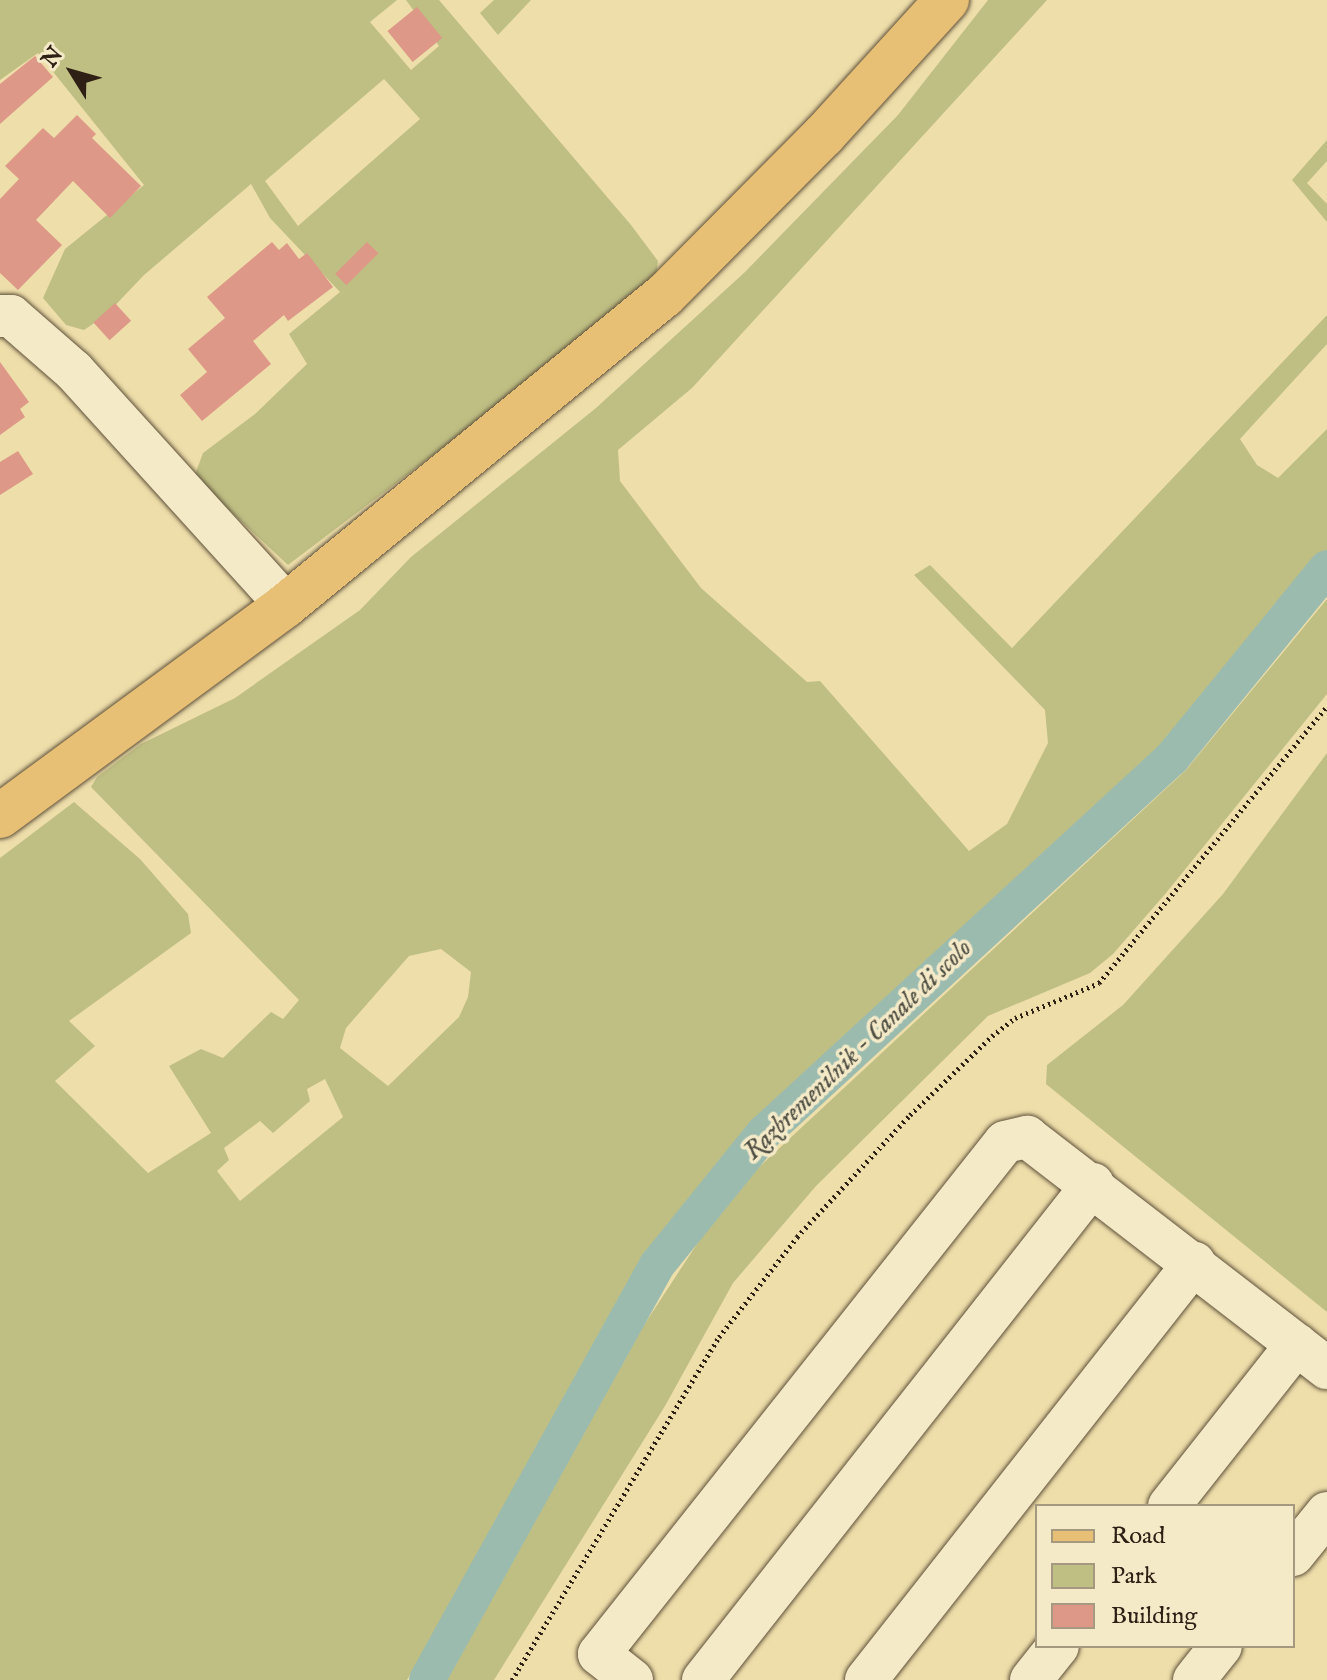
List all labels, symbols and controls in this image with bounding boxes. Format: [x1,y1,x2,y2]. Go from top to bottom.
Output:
north arrow [32,32,112,112]
text: N [36,42,70,74]
water label: Razbremenilnik - Canale di scolo [738,933,978,1167]
legend [1035,1504,1295,1648]
text: Road [1111,1521,1165,1552]
text: Park [1111,1561,1157,1592]
text: Building [1111,1601,1197,1632]

